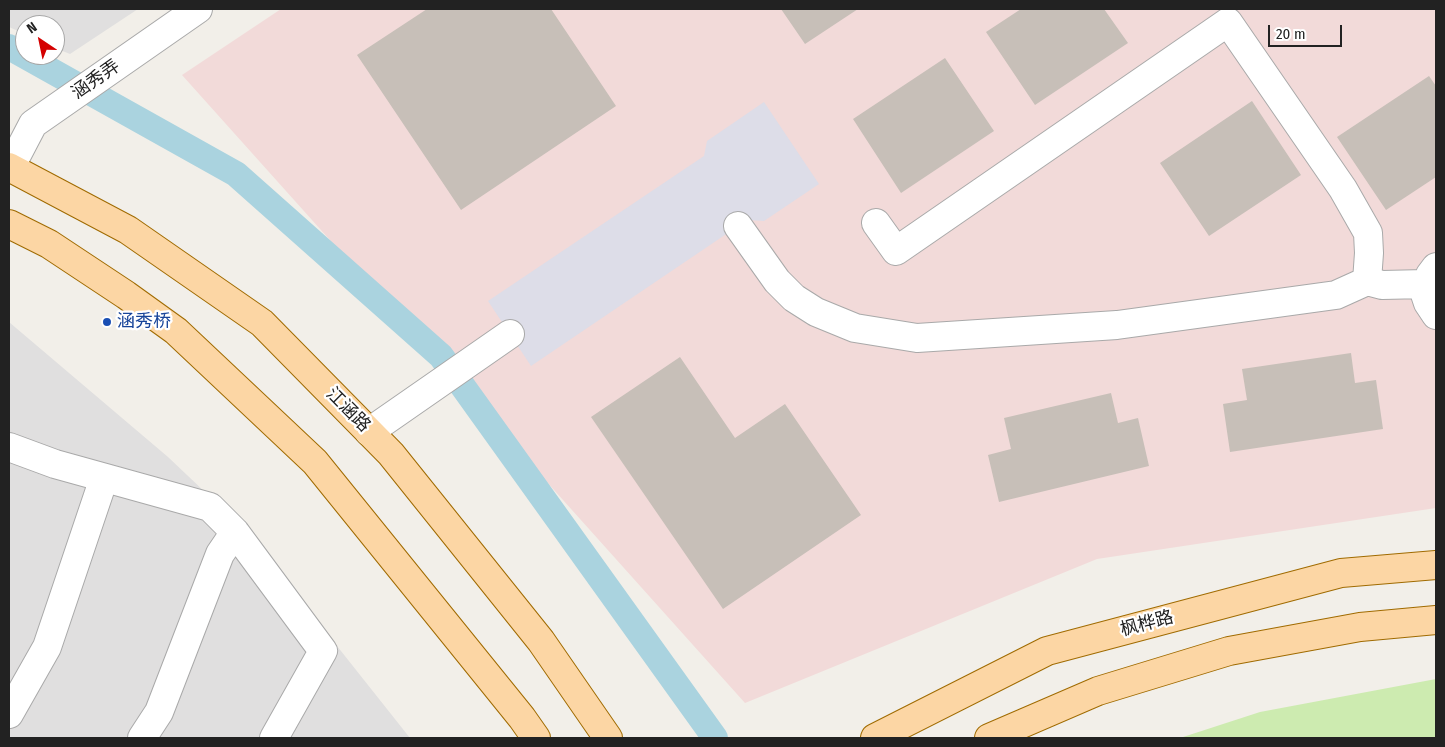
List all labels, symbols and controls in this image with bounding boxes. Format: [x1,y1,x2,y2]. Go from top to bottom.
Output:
north arrow [15,15,65,65]
scale bar [1270,15,1344,47]
text: N [24,19,40,37]
text: 20 m [1276,25,1306,43]
street label: 涵秀弄 [68,56,124,104]
place label: 涵秀桥 [117,311,171,333]
marker: 涵秀桥 [101,316,113,328]
street label: 江涵路 [321,383,375,437]
street label: 枫桦路 [1118,607,1176,641]

